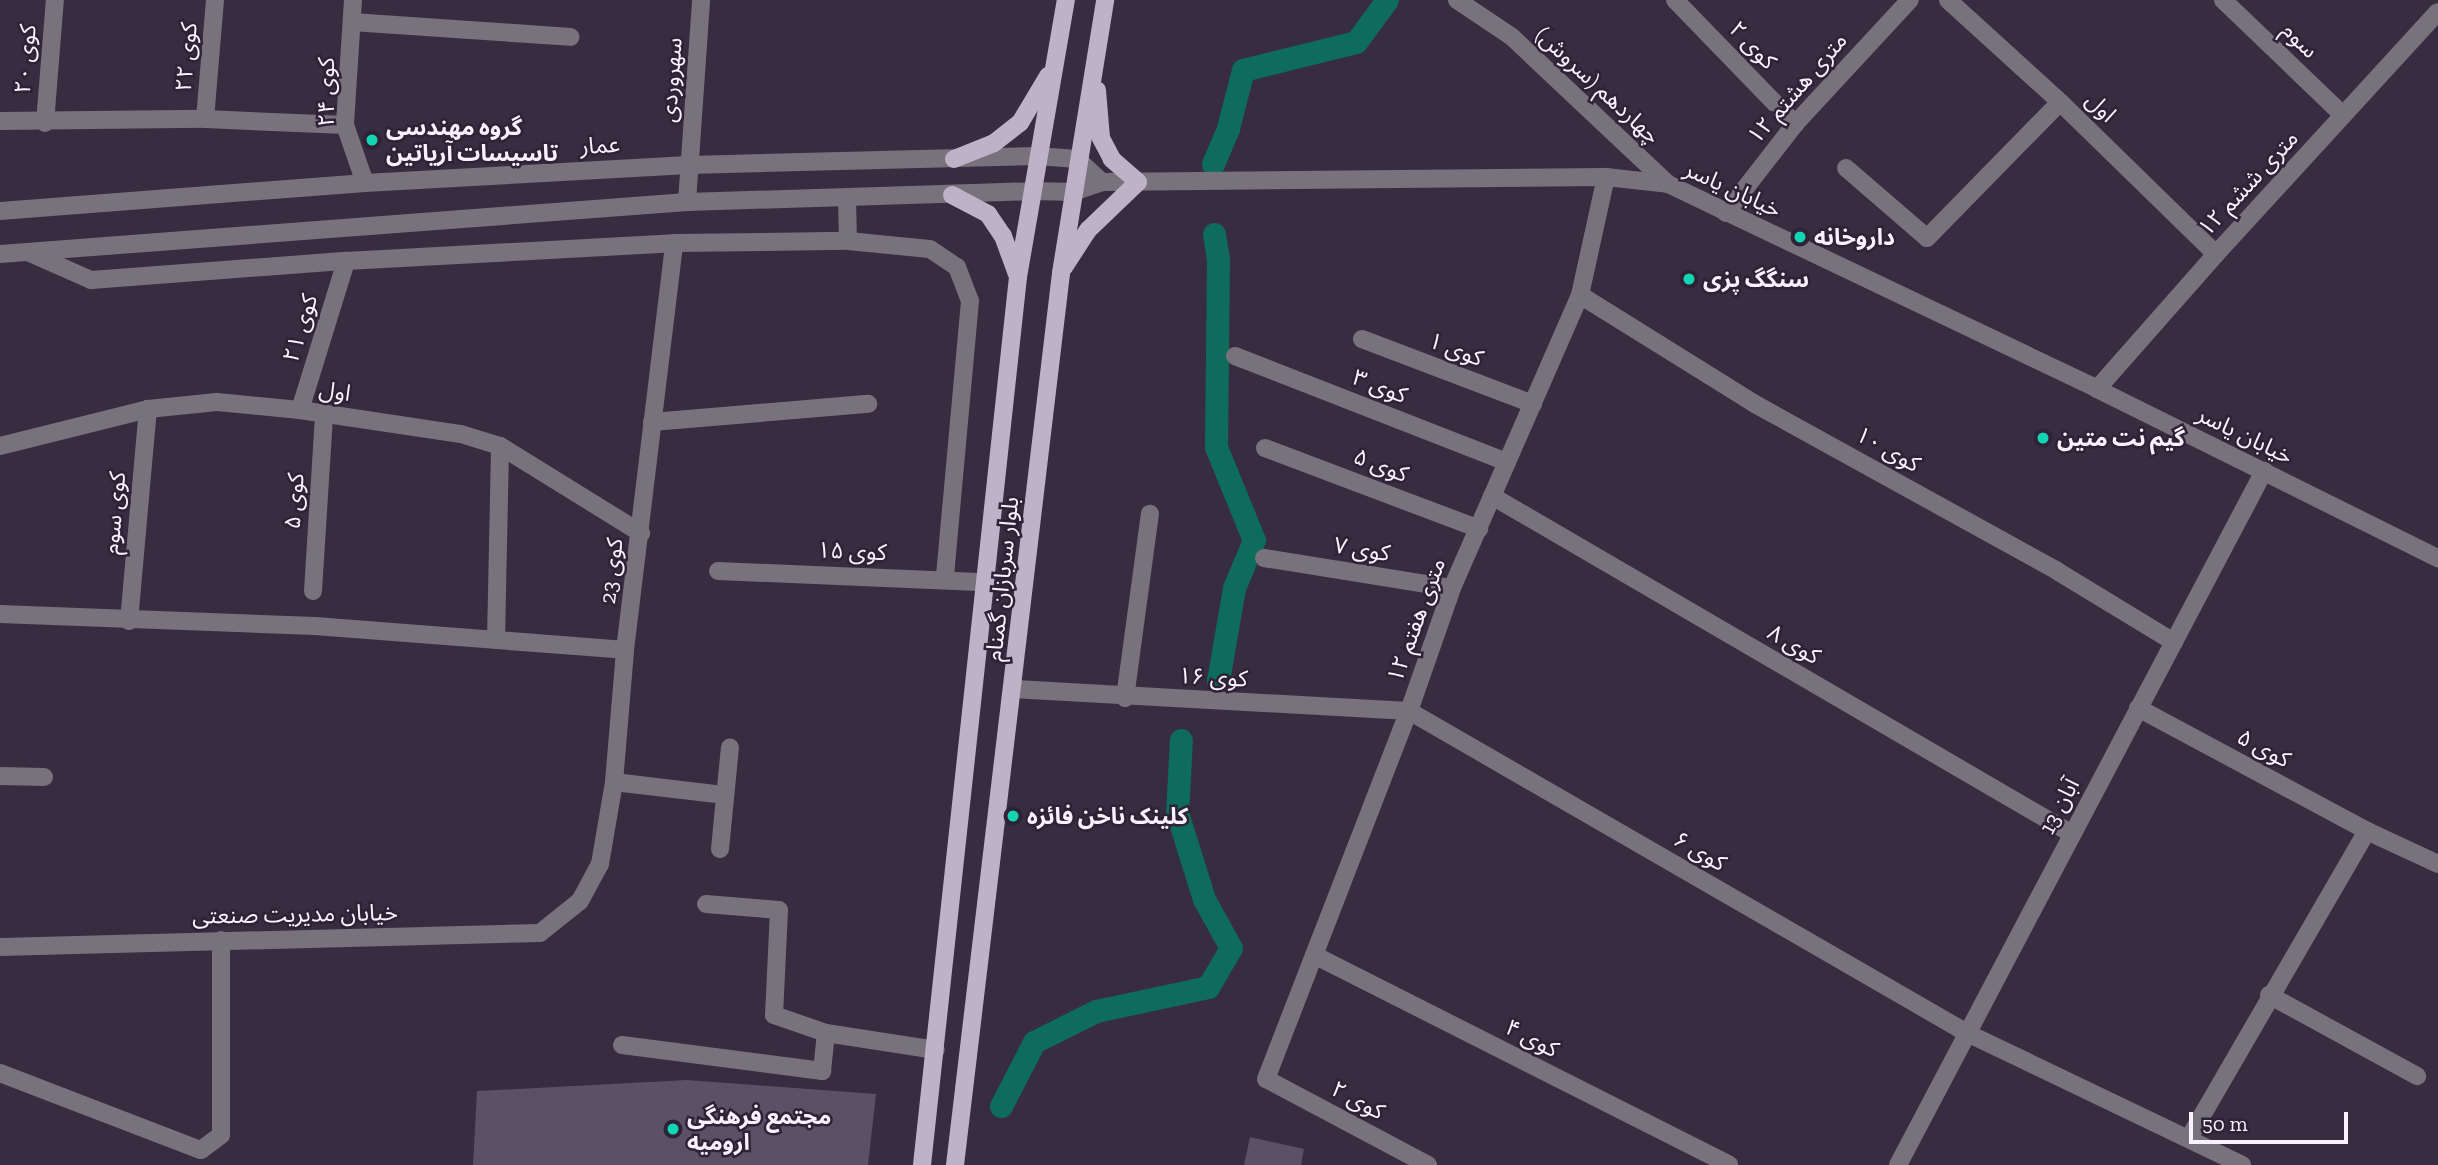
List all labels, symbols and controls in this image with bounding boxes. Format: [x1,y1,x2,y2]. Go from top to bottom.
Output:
street label: کوی ۲ [1724,15,1782,75]
street label: سوم [2276,16,2324,64]
street label: چهاردهم (سروش) [1530,20,1666,150]
street label: کوی ۲۲ [169,21,203,93]
street label: کوی ۲۰ [8,23,42,95]
street label: ۱۲ متری هشتم [1741,27,1853,149]
street label: سهروردی [654,36,688,124]
street label: کوی ۲۴ [312,57,340,127]
street label: اول [2080,86,2122,128]
place label: گروه مهندسی تاسیسات آریاتین [386,113,558,167]
street label: ۱۲ متری ششم [2192,124,2304,242]
street label: عمار [579,130,621,160]
marker: گروه مهندسی تاسیسات آریاتین [364,132,380,148]
street label: خیابان یاسر [1680,155,1786,223]
place label: داروخانه [1814,223,1895,251]
marker: داروخانه [1792,229,1808,245]
place label: سنگگ پزی [1703,265,1809,293]
marker: سنگگ پزی [1681,271,1697,287]
street label: کوی ۲۱ [277,291,323,365]
street label: کوی ۱ [1425,326,1487,372]
street label: کوی ۳ [1349,363,1411,409]
street label: اول [317,375,353,407]
street label: خیابان یاسر [2192,400,2298,470]
street label: کوی ۱۰ [1851,420,1925,478]
place label: گیم نت متین [2057,424,2185,452]
marker: گیم نت متین [2035,430,2051,446]
street label: کوی ۵ [1350,442,1412,488]
street label: کوی سوم [97,470,131,556]
street label: کوی ۵ [278,472,310,530]
street label: بلوار سربازان گمنام [980,495,1024,663]
street label: کوی ۷ [1332,531,1392,567]
street label: کوی ۱۵ [817,536,887,566]
street label: کوی 23 [593,537,629,605]
street label: ۱۲ متری هفتم [1381,554,1451,686]
street label: کوی ۸ [1763,618,1825,670]
street label: کوی ۱۶ [1178,661,1248,693]
street label: کوی ۵ [2233,723,2295,773]
street label: 13 آبان [2033,773,2085,839]
place label: کلینک ناخن فائزه [1027,802,1188,830]
marker: کلینک ناخن فائزه [1005,808,1021,824]
street label: کوی ۶ [1669,825,1731,877]
street label: خیابان مدیریت صنعتی [192,898,398,930]
street label: کوی ۴ [1501,1013,1563,1063]
street label: کوی ۲ [1327,1075,1389,1125]
scale bar [2193,1098,2352,1142]
place label: مجتمع فرهنگی ارومیه [687,1102,831,1156]
text: 50 m [2202,1111,2248,1136]
marker: مجتمع فرهنگی ارومیه [665,1121,681,1137]

